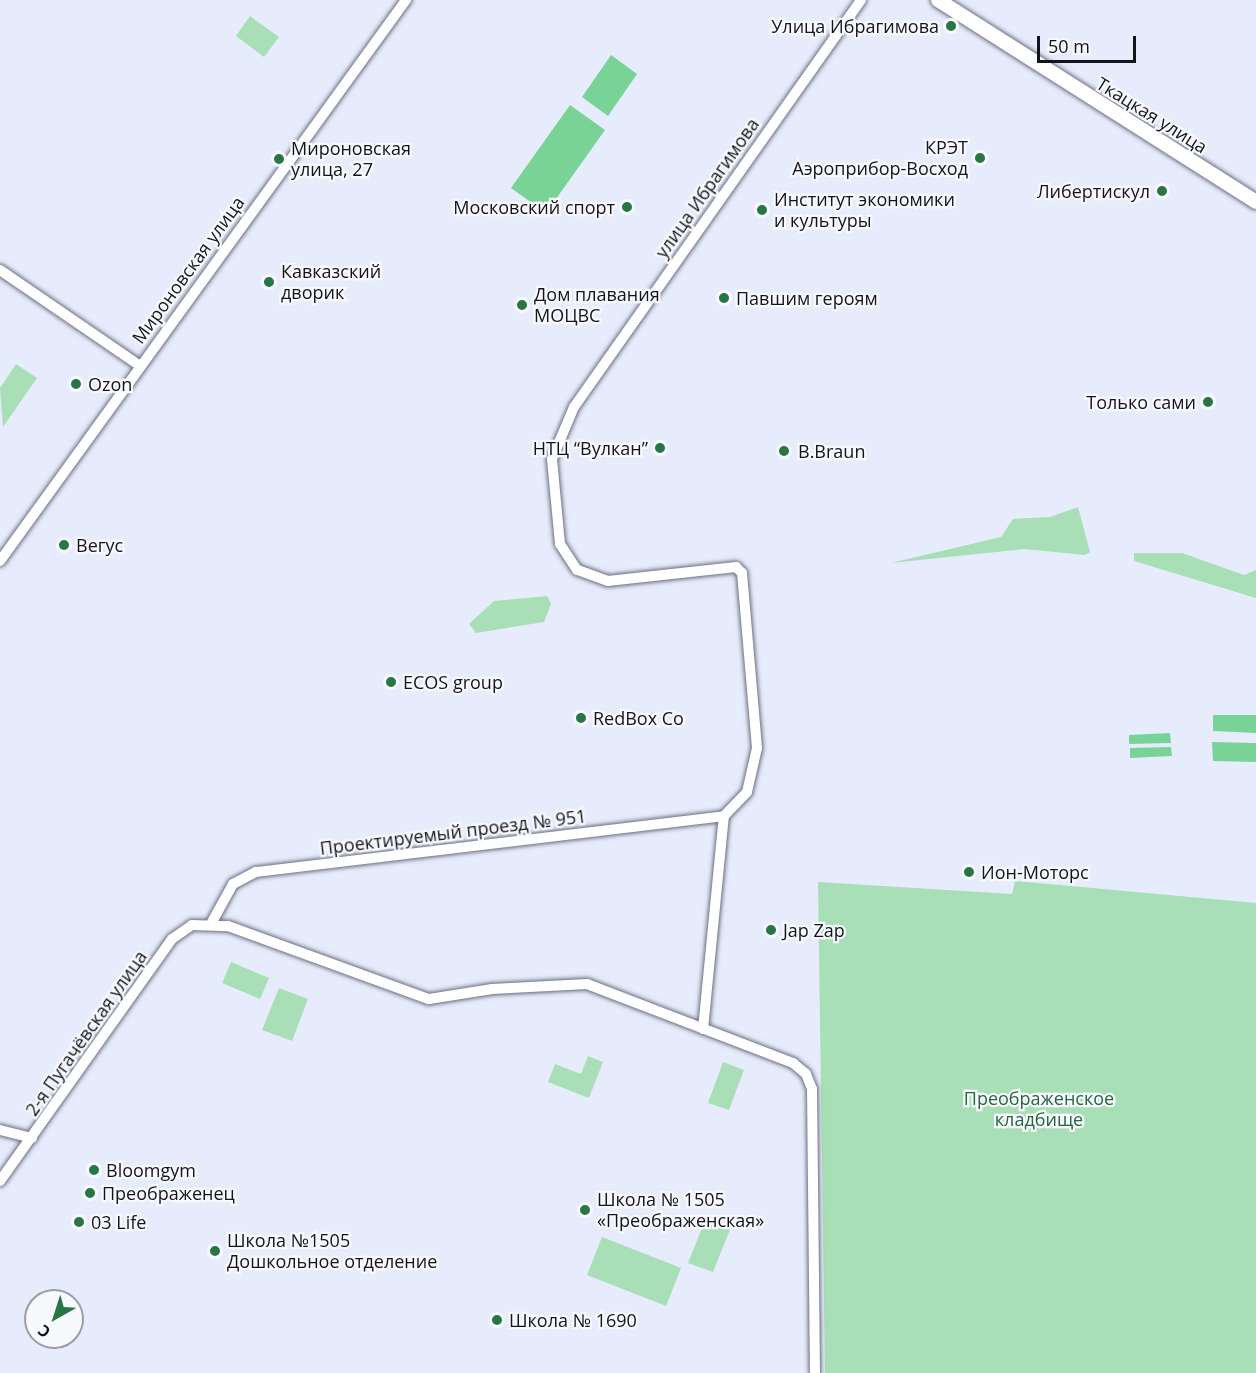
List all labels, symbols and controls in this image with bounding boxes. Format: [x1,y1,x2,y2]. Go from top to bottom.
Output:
place label: Улица Ибрагимова [771,15,939,37]
marker: Улица Ибрагимова [944,19,958,33]
scale bar [1040,24,1139,62]
text: 50 m [1048,34,1090,58]
street label: Ткацкая улица [1093,72,1211,158]
street label: улица Ибрагимова [651,114,763,262]
place label: КРЭТ Аэроприбор-Восход [792,137,968,180]
place label: Мироновская улица, 27 [291,138,411,180]
marker: КРЭТ Аэроприбор-Восход [973,151,987,165]
marker: Мироновская улица, 27 [272,152,286,166]
place label: Либертискул [1037,180,1150,202]
marker: Либертискул [1155,184,1169,198]
place label: Институт экономики и культуры [774,189,955,232]
street label: Мироновская улица [127,192,249,348]
place label: Московский спорт [453,196,615,218]
marker: Московский спорт [620,200,634,214]
marker: Институт экономики и культуры [755,203,769,217]
place label: Кавказский дворик [281,261,381,304]
marker: Кавказский дворик [262,275,276,289]
place label: Дом плавания МОЦВС [534,284,660,326]
place label: Павшим героям [736,287,878,309]
marker: Павшим героям [717,291,731,305]
marker: Дом плавания МОЦВС [515,298,529,312]
place label: Ozon [88,373,132,395]
marker: Ozon [69,377,83,391]
place label: Только сами [1086,391,1196,413]
marker: Только сами [1201,395,1215,409]
place label: НТЦ “Вулкан” [533,437,648,459]
place label: B.Braun [798,440,865,462]
marker: НТЦ “Вулкан” [653,441,667,455]
marker: B.Braun [775,442,793,460]
place label: Вегус [76,534,123,556]
marker: Вегус [57,538,71,552]
place label: ECOS group [403,671,503,693]
marker: ECOS group [384,675,398,689]
place label: RedBox Co [593,707,684,729]
marker: RedBox Co [574,711,588,725]
street label: Проектируемый проезд № 951 [319,805,587,859]
place label: Ион-Моторс [981,861,1089,883]
marker: Ион-Моторс [962,865,976,879]
place label: Jap Zap [783,919,845,941]
marker: Jap Zap [764,923,778,937]
street label: 2-я Пугачёвская улица [21,946,151,1120]
park label: Преображенское кладбище [964,1088,1114,1130]
place label: Bloomgym [106,1159,196,1181]
marker: Bloomgym [87,1163,101,1177]
place label: Преображенец [102,1182,235,1204]
marker: Преображенец [83,1186,97,1200]
place label: Школа № 1505 «Преображенская» [597,1189,764,1232]
marker: Школа № 1505 «Преображенская» [578,1203,592,1217]
place label: 03 Life [91,1211,146,1233]
marker: 03 Life [72,1215,86,1229]
place label: Школа №1505 Дошкольное отделение [227,1230,437,1272]
marker: Школа №1505 Дошкольное отделение [208,1244,222,1258]
north arrow [24,1289,84,1349]
place label: Школа № 1690 [509,1309,637,1331]
marker: Школа № 1690 [490,1313,504,1327]
text: С [33,1320,55,1343]

